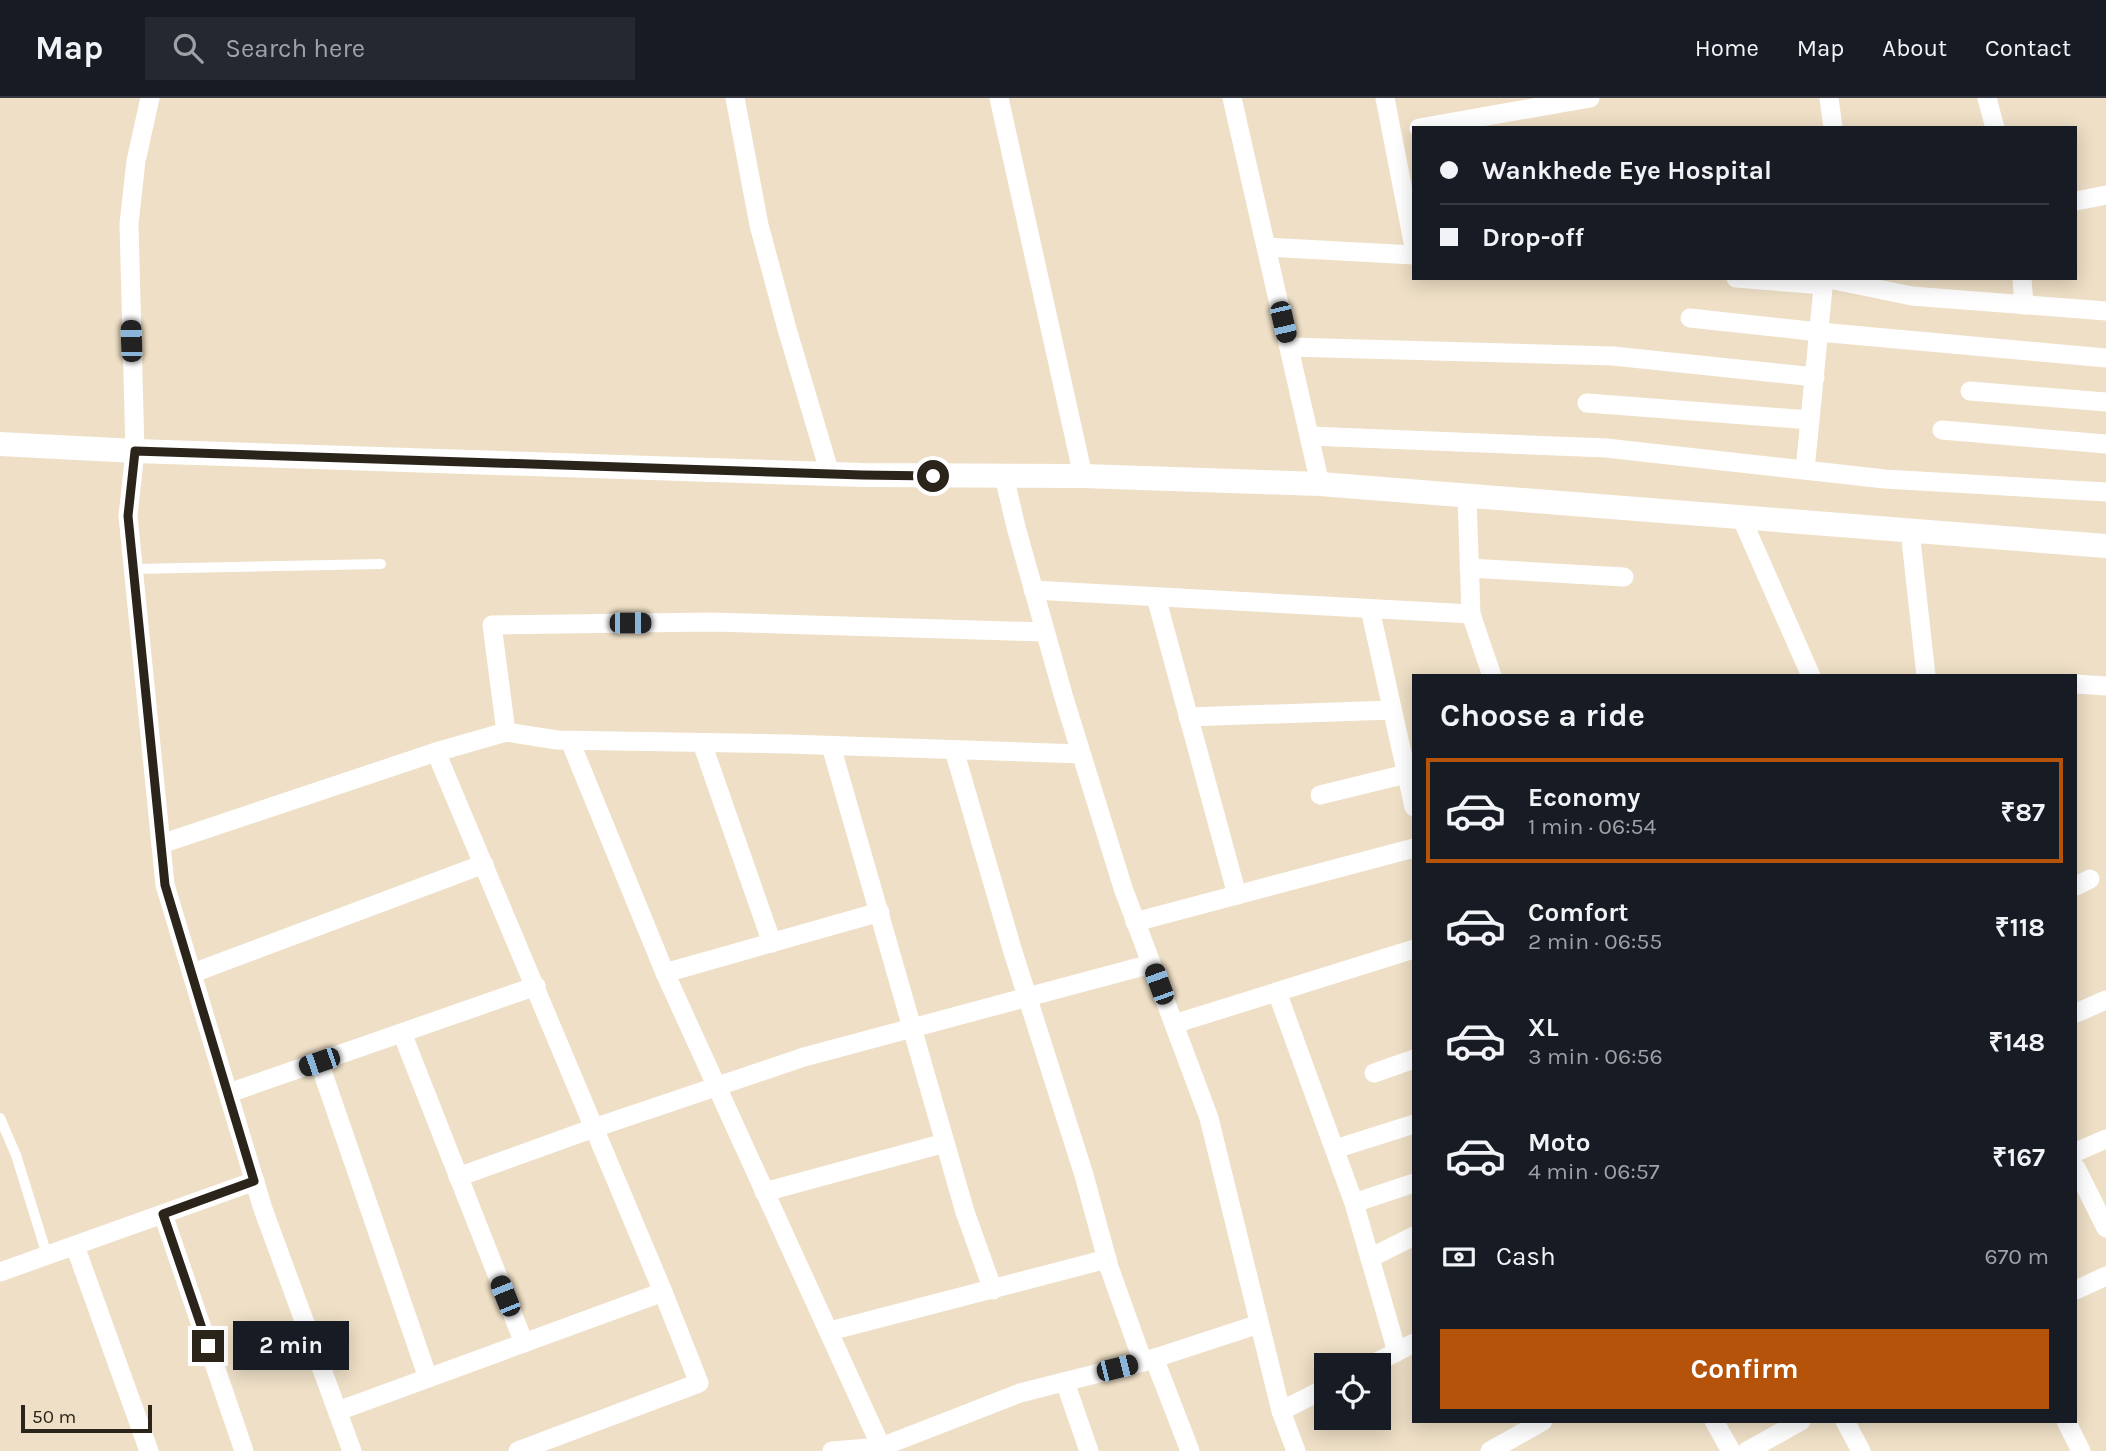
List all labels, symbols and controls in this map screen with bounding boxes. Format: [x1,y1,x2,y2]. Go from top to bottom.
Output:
search box [145,17,635,80]
text: Map [35,29,103,67]
icon: search [169,29,207,67]
text: Search here [225,33,365,64]
text: Home [1695,34,1759,62]
text: Map [1797,34,1844,62]
text: About [1882,34,1947,62]
text: Contact [1985,34,2071,62]
text: Wankhede Eye Hospital [1482,155,1772,186]
text: Drop-off [1482,222,1584,253]
car [1269,299,1298,345]
car [120,320,143,362]
route start [917,460,949,492]
car [610,613,652,634]
text: Choose a ride [1440,697,1645,734]
icon: car [1444,779,1507,842]
text: Economy [1528,782,1640,813]
text: ₹87 [2000,797,2045,828]
text: 1 min · 06:54 [1528,813,1656,840]
icon: car [1444,894,1507,957]
text: Comfort [1528,897,1629,928]
text: ₹118 [1995,912,2045,943]
text: 2 min · 06:55 [1528,928,1662,955]
car [1142,961,1177,1007]
icon: car [1444,1009,1507,1072]
text: XL [1528,1012,1559,1043]
text: ₹148 [1989,1027,2045,1058]
text: 3 min · 06:56 [1528,1043,1663,1070]
car [296,1045,343,1079]
icon: car [1444,1124,1507,1187]
text: Moto [1528,1127,1590,1158]
text: ₹167 [1992,1142,2045,1173]
text: 4 min · 06:57 [1528,1158,1660,1185]
icon: cash [1440,1238,1478,1276]
text: Cash [1496,1241,1556,1272]
text: 670 m [1984,1243,2049,1270]
car [488,1273,523,1319]
callout: 2 min [232,1322,348,1370]
button: Confirm [1440,1329,2049,1409]
route end [192,1330,224,1362]
text: 2 min [259,1332,323,1359]
car [1095,1353,1140,1383]
map controls [1314,1353,1391,1430]
button: locate [1314,1353,1391,1430]
scale bar [21,1402,152,1434]
text: 50 m [32,1406,76,1428]

